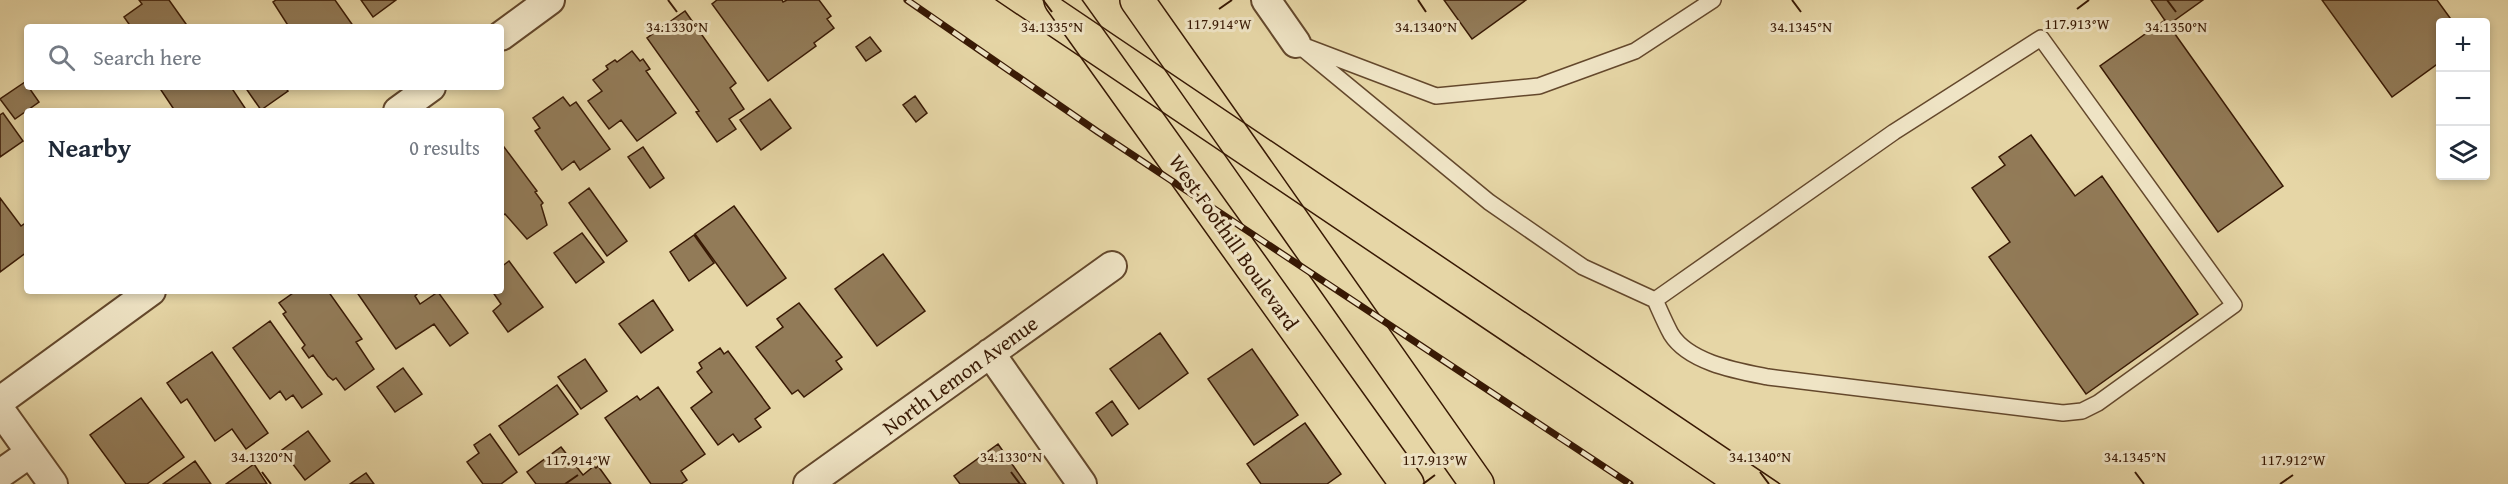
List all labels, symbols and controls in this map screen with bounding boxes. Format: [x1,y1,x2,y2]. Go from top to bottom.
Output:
text: 117.914°W [1186,13,1252,34]
text: 117.913°W [2044,13,2110,34]
text: 34.1330°N [646,16,708,37]
text: 34.1335°N [1021,16,1083,37]
text: 34.1340°N [1395,16,1457,37]
text: 34.1345°N [1770,16,1832,37]
text: 34.1350°N [2145,16,2207,37]
map controls [2436,18,2490,180]
button: + [2436,18,2490,72]
search box [24,24,504,90]
icon: search [45,41,78,74]
text: Search here [93,41,202,73]
button: − [2436,72,2490,126]
button: layers [2436,126,2490,180]
text: Nearby [48,128,131,167]
text: 0 results [409,133,480,162]
street label: West Foothill Boulevard [1161,148,1307,337]
street label: North Lemon Avenue [876,308,1044,442]
text: 34.1320°N [231,446,293,467]
text: 34.1330°N [980,446,1042,467]
text: 34.1340°N [1729,446,1791,467]
text: 34.1345°N [2104,446,2166,467]
text: 117.914°W [545,449,611,470]
text: 117.913°W [1402,449,1468,470]
text: 117.912°W [2260,449,2326,470]

